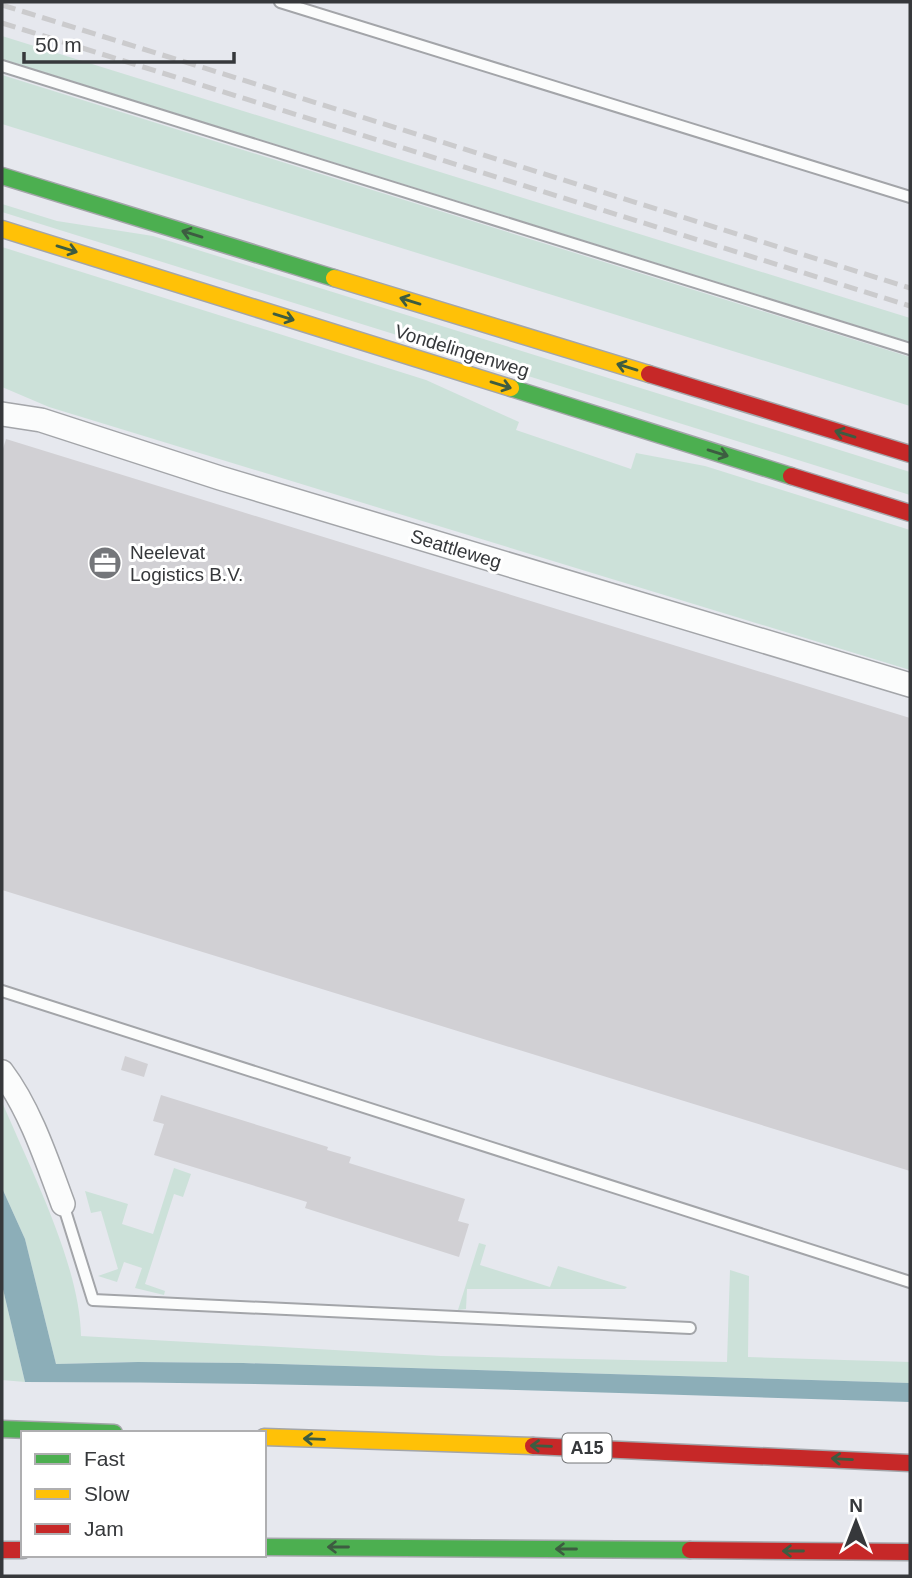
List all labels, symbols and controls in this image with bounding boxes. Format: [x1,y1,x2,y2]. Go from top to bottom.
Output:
scale bar [24,21,234,65]
text: 50 m [35,33,82,56]
one-way arrow [182,227,204,240]
one-way arrow [56,244,78,257]
one-way arrow [399,293,421,306]
one-way arrow [273,312,295,325]
street label: Vondelingenweg [392,321,532,381]
one-way arrow [617,360,639,373]
one-way arrow [490,380,512,392]
one-way arrow [834,427,856,440]
one-way arrow [707,447,729,460]
street label: Seattleweg [408,525,504,573]
place label: Neelevat Logistics B.V. [130,542,243,585]
office icon: Neelevat Logistics B.V. [86,544,124,582]
legend [21,1431,266,1557]
one-way arrow [303,1432,326,1446]
road number: A15 [562,1434,612,1462]
one-way arrow [530,1440,553,1453]
text: Fast [84,1447,125,1470]
one-way arrow [831,1453,854,1466]
text: Slow [84,1482,130,1505]
north arrow [821,1487,891,1557]
text: N [849,1495,863,1516]
text: Jam [84,1517,124,1540]
one-way arrow [327,1540,350,1554]
one-way arrow [554,1542,577,1556]
one-way arrow [782,1544,805,1558]

